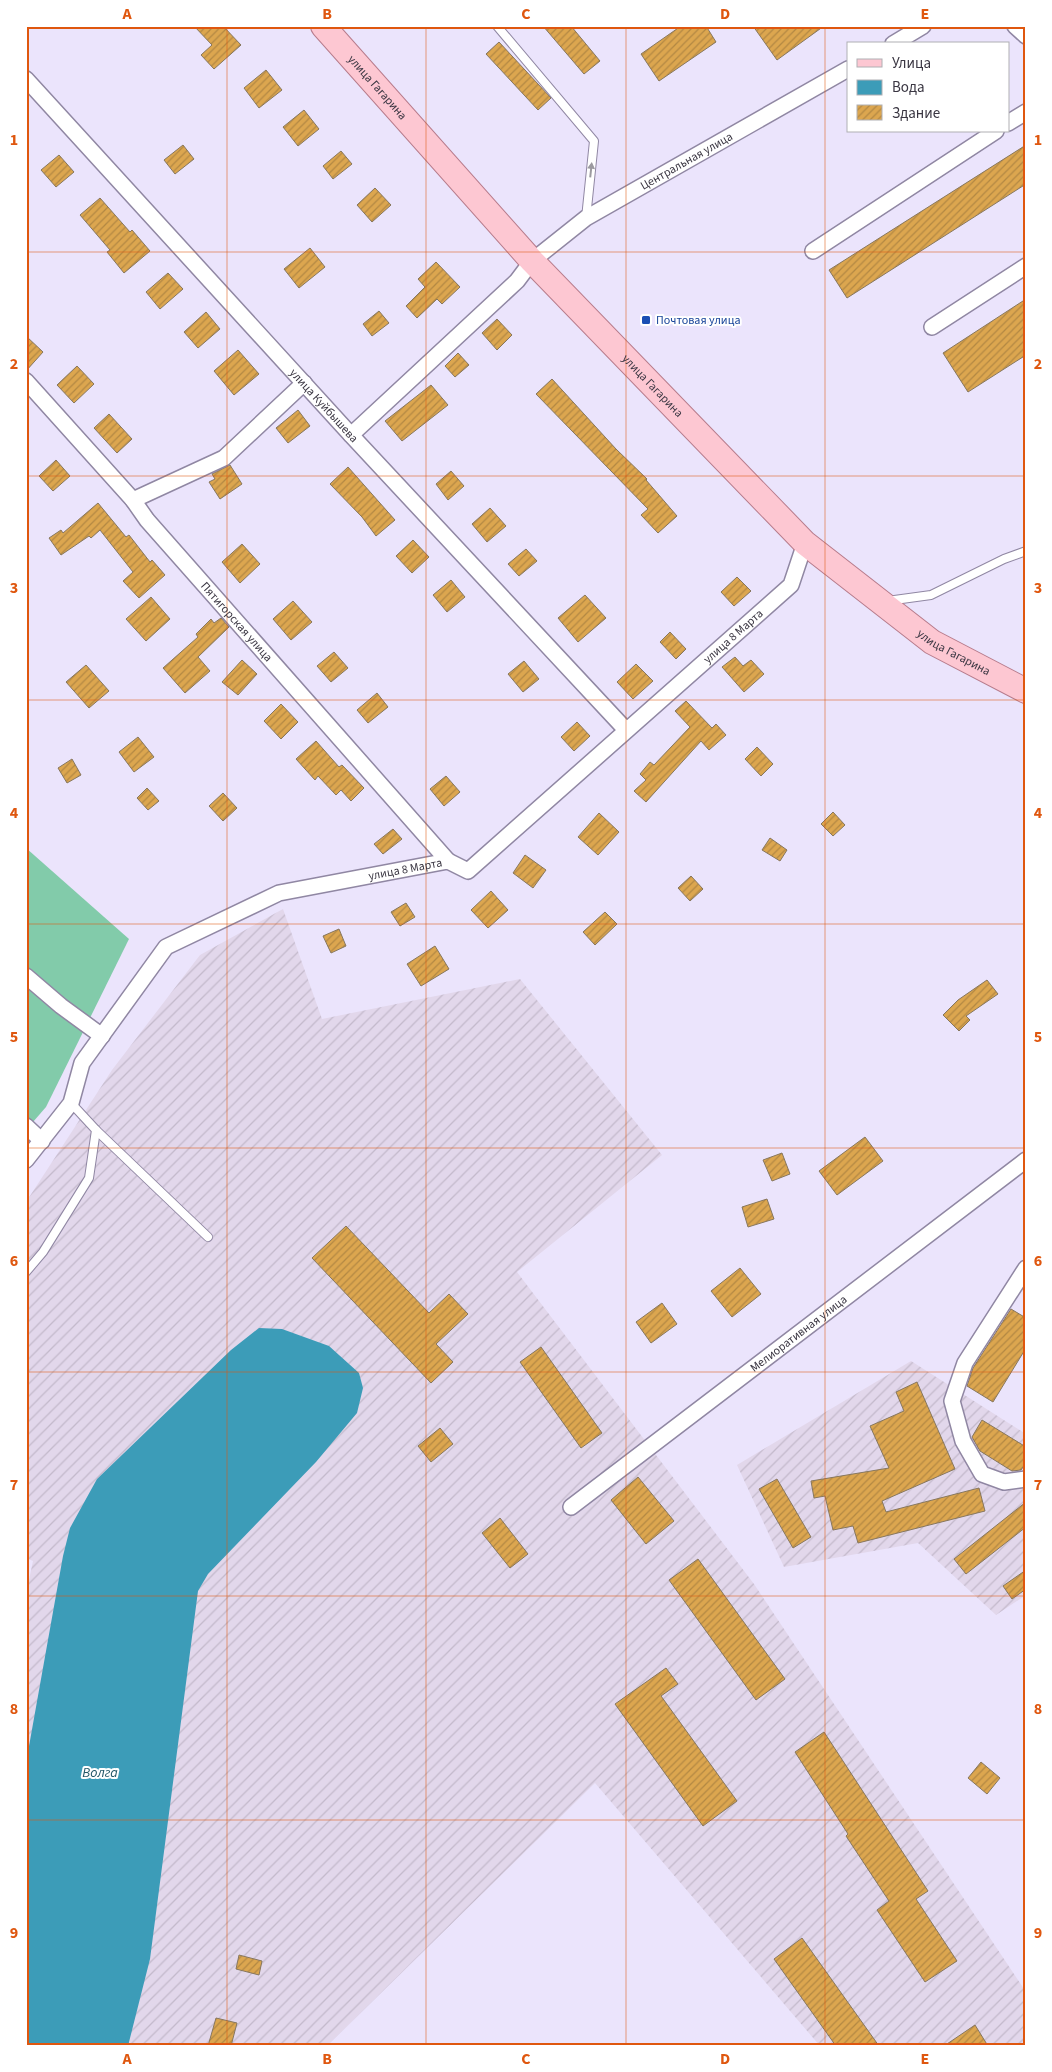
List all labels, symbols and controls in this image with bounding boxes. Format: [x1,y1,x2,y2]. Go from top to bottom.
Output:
text: A [121,3,132,25]
text: B [322,3,332,25]
text: C [521,3,531,25]
text: D [720,3,730,25]
text: E [921,3,929,25]
legend [847,42,1010,132]
street label: улица Гагарина [344,51,411,124]
text: Улица [892,53,931,74]
text: Вода [892,77,925,98]
text: Здание [892,103,940,124]
street label: Центральная улица [637,128,736,194]
text: 1 [10,129,18,151]
text: 1 [1034,129,1042,151]
one-way arrow [587,162,595,178]
place label: Почтовая улица [656,312,740,329]
marker: Почтовая улица [640,314,652,326]
street label: улица Гагарина [618,351,687,421]
text: 2 [10,353,18,375]
text: 2 [1034,353,1042,375]
street label: улица Куйбышева [285,365,362,447]
text: 3 [10,577,18,599]
text: 3 [1034,577,1042,599]
street label: Пятигорская улица [196,578,276,666]
street label: улица 8 Марта [700,605,767,668]
street label: улица Гагарина [913,625,993,680]
text: 4 [10,802,19,824]
text: 4 [1034,802,1043,824]
street label: улица 8 Марта [367,854,444,885]
text: 5 [10,1026,18,1048]
text: 5 [1034,1026,1042,1048]
text: 6 [10,1250,18,1272]
text: 6 [1034,1250,1042,1272]
street label: Мелиоративная улица [747,1291,851,1377]
text: 7 [10,1474,18,1496]
text: 7 [1034,1474,1042,1496]
text: 8 [10,1698,18,1720]
text: 8 [1034,1698,1042,1720]
water label: Волга [82,1763,118,1783]
text: 9 [10,1922,18,1944]
text: 9 [1034,1922,1042,1944]
text: A [121,2048,132,2070]
text: B [322,2048,332,2070]
text: C [521,2048,531,2070]
text: D [720,2048,730,2070]
text: E [921,2048,929,2070]

